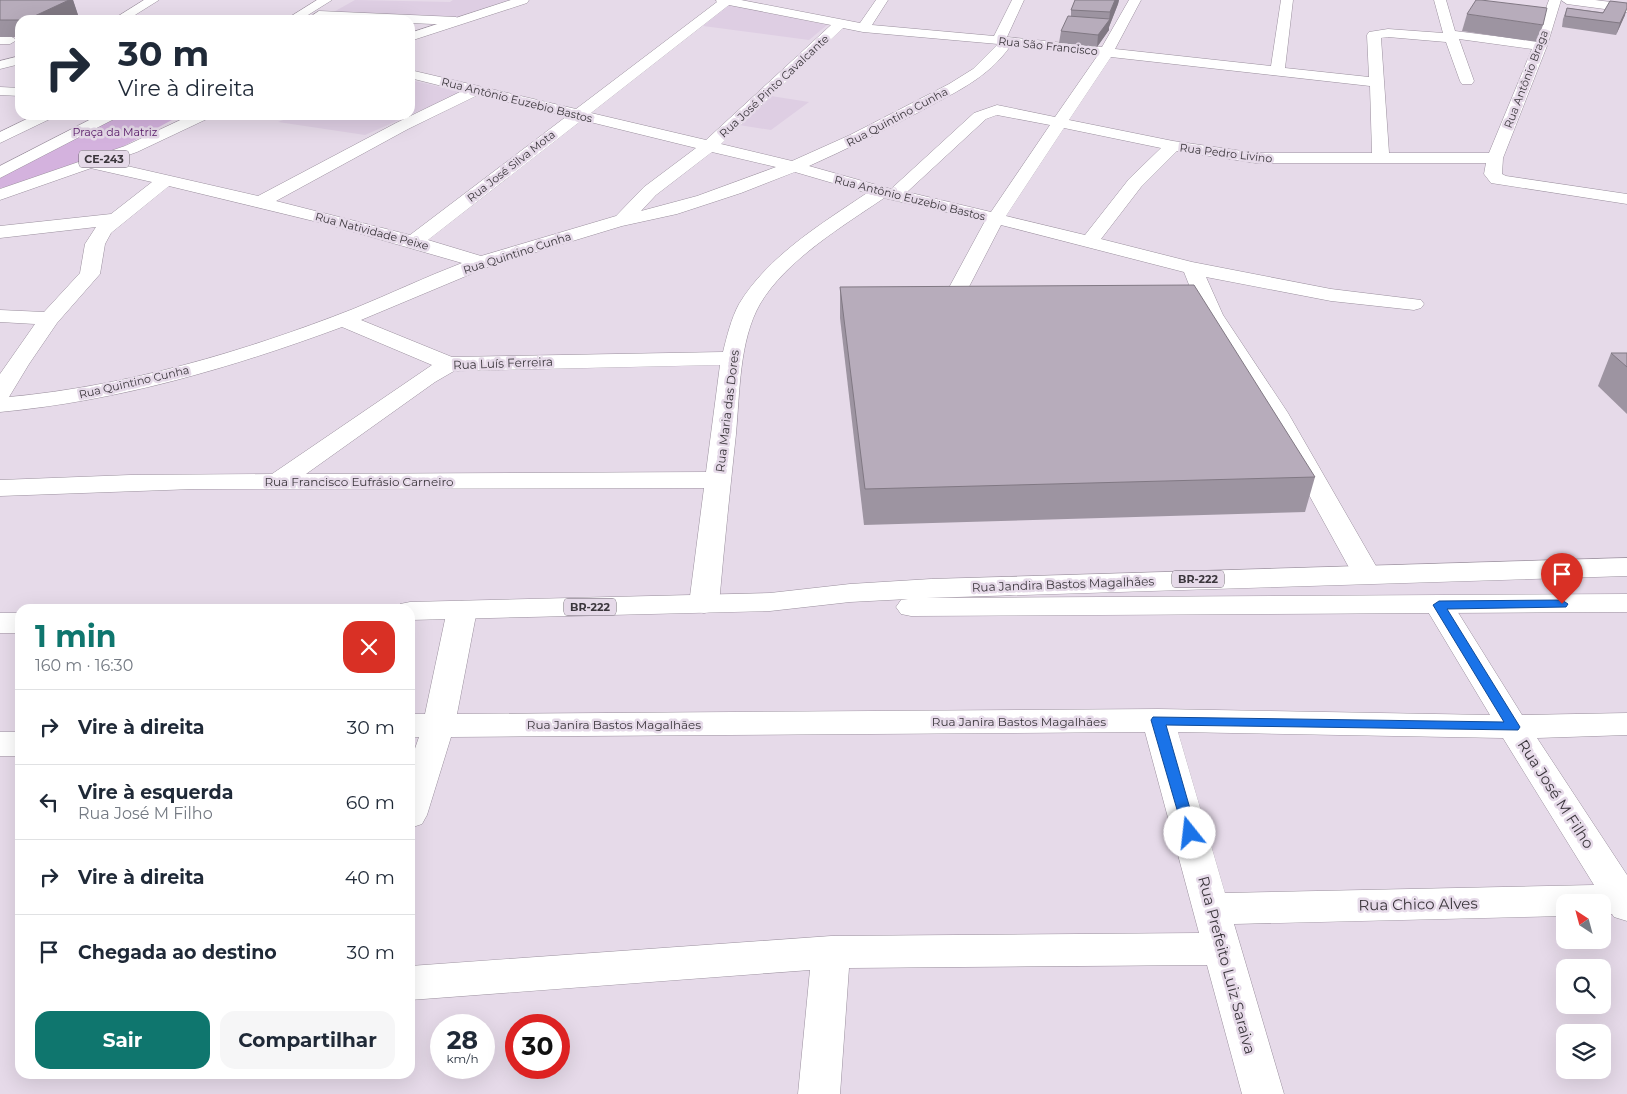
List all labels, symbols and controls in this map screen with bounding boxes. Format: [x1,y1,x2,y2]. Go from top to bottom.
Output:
street label: Rua Antônio Braga [1501,28,1551,130]
street label: Rua José Pinto Cavalcante [716,31,832,140]
text: 30 m [118,32,209,75]
street label: Rua São Francisco [998,34,1099,58]
icon: right [35,35,100,100]
street label: Rua Antônio Euzebio Bastos [440,74,595,126]
text: Vire à direita [118,75,255,102]
street label: Rua Quintino Cunha [844,84,950,150]
park label: Praça da Matriz [73,125,158,139]
street label: Rua José Silva Mota [464,127,558,205]
street label: Rua Pedro Livino [1179,140,1273,166]
road number: CE-243 [79,150,129,168]
street label: Rua Antônio Euzebio Bastos [833,172,988,224]
street label: Rua Natividade Peixe [314,209,431,253]
street label: Rua Quintino Cunha [461,229,573,277]
street label: Rua Maria das Dores [712,349,742,473]
street label: Rua Luís Ferreira [453,354,553,372]
street label: Rua Quintino Cunha [78,362,190,402]
street label: Rua Francisco Eufrásio Carneiro [264,474,454,489]
pin [1541,553,1583,604]
icon: arrive [1548,560,1576,588]
road number: BR-222 [1172,570,1224,588]
street label: Rua Jandira Bastos Magalhães [971,573,1155,595]
road number: BR-222 [564,598,616,616]
text: 1 min [35,618,116,655]
button: close [343,621,395,673]
text: 160 m · 16:30 [35,656,133,675]
icon: right [35,713,63,741]
street label: Rua Janira Bastos Magalhães [932,714,1106,729]
text: Vire à direita [78,716,205,739]
text: 30 m [347,716,395,739]
street label: Rua Janira Bastos Magalhães [527,717,701,732]
street label: Rua José M Filho [1514,736,1598,852]
text: Vire à esquerda [78,781,233,804]
icon: left [35,788,63,816]
text: 60 m [346,791,395,814]
text: Rua José M Filho [78,804,213,823]
position arrow [1163,806,1215,858]
icon: right [35,863,63,891]
text: Vire à direita [78,866,205,889]
text: 40 m [345,866,395,889]
street label: Rua Prefeito Luiz Saraiva [1194,874,1260,1056]
street label: Rua Chico Alves [1358,893,1478,915]
north arrow [1556,894,1611,949]
map controls [1556,894,1611,1079]
icon: arrive [35,938,63,966]
text: Chegada ao destino [78,941,277,964]
text: 30 m [347,941,395,964]
button: search [1556,959,1611,1014]
button: Sair [35,1011,210,1069]
button: Compartilhar [220,1011,395,1069]
speed limit sign: 30 [505,1014,570,1079]
button: layers [1556,1024,1611,1079]
text: 28 [447,1025,478,1055]
text: km/h [446,1051,479,1066]

